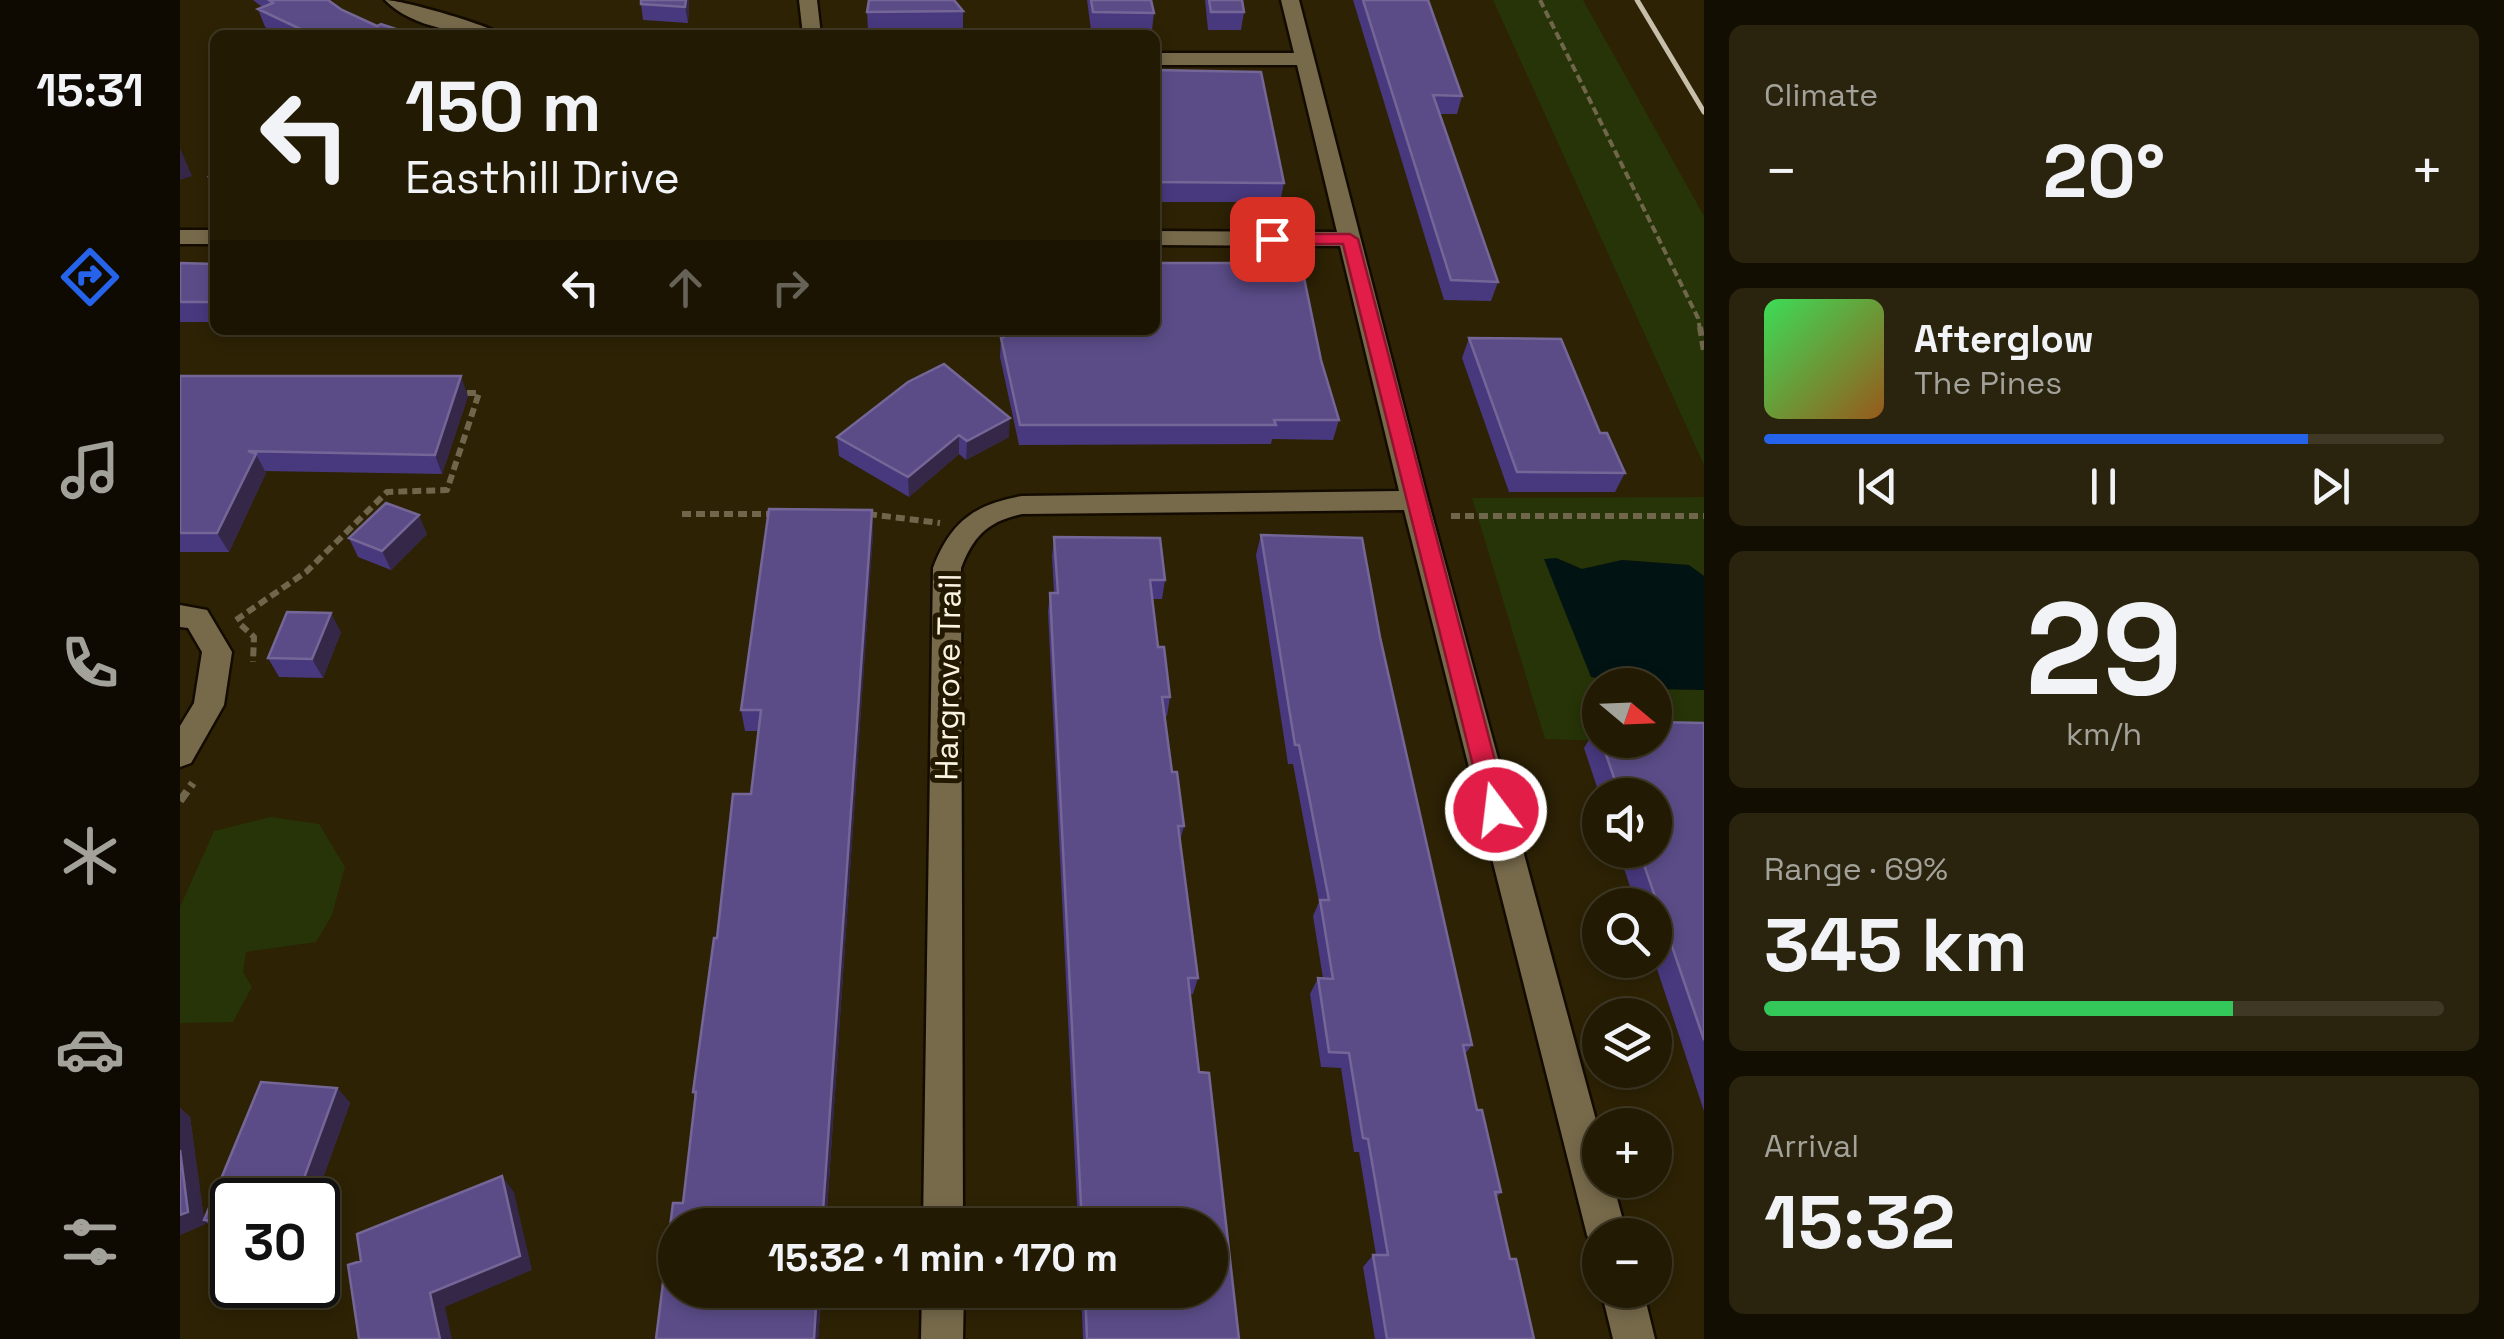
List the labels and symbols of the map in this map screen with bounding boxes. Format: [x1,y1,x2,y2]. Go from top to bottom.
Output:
pin [1230,197,1315,282]
street label: Hargrove Trail [926,573,970,781]
north arrow [1582,668,1672,758]
position arrow [1444,758,1548,862]
speed limit sign: 30 [210,1178,340,1308]

